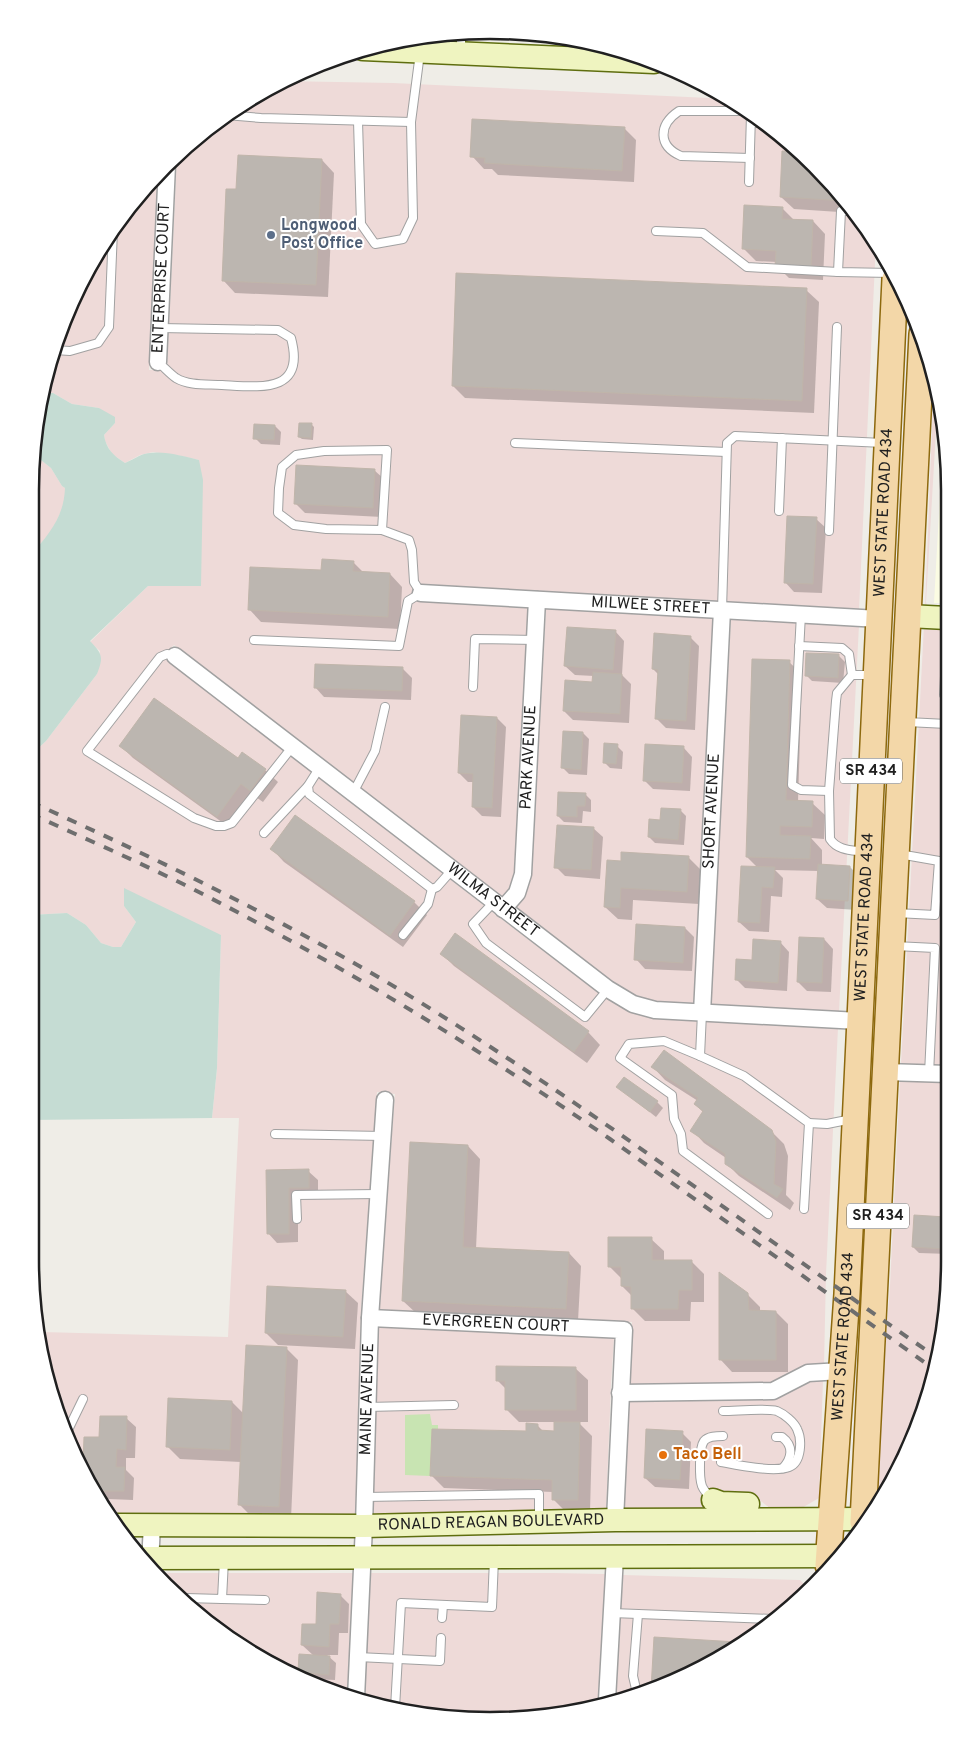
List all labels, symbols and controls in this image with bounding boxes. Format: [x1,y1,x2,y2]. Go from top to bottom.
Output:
street label: ENTERPRISE COURT [148,202,175,354]
place label: Longwood Post Office [281,216,363,254]
marker: Longwood Post Office [265,229,277,241]
street label: WEST STATE ROAD 434 [870,427,898,598]
street label: MILWEE STREET [590,593,711,619]
street label: PARK AVENUE [516,705,542,810]
street label: SHORT AVENUE [699,753,725,869]
road number: SR 434 [840,758,902,784]
street label: WEST STATE ROAD 434 [851,832,879,1002]
street label: WILMA STREET [443,859,543,942]
road number: SR 434 [847,1204,909,1228]
street label: WEST STATE ROAD 434 [828,1252,859,1422]
street label: EVERGREEN COURT [422,1310,570,1337]
street label: MAINE AVENUE [356,1343,379,1456]
place label: Taco Bell [673,1445,742,1465]
marker: Taco Bell [657,1449,669,1461]
street label: RONALD REAGAN BOULEVARD [377,1510,605,1536]

